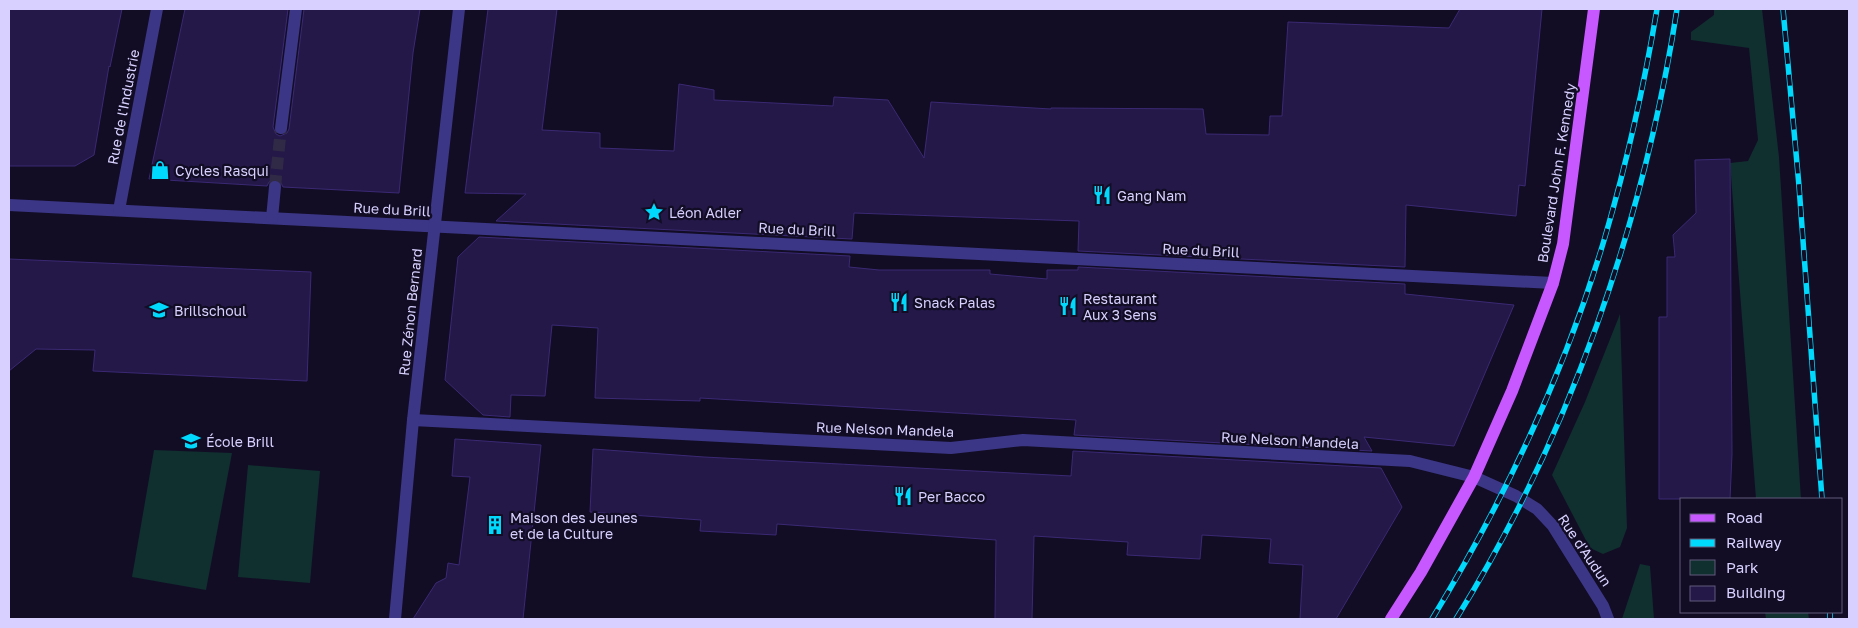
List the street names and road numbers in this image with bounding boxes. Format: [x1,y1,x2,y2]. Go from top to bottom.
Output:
street label: Rue de l'Industrie [103,48,143,166]
street label: Boulevard John F. Kennedy [1533,82,1579,264]
street label: Rue du Brill [353,198,431,220]
street label: Rue du Brill [758,218,836,240]
street label: Rue du Brill [1162,239,1240,261]
street label: Rue Zénon Bernard [395,247,425,377]
street label: Rue Nelson Mandela [816,418,954,440]
street label: Rue Nelson Mandela [1221,428,1359,452]
street label: Rue d'Audun [1555,511,1615,589]

